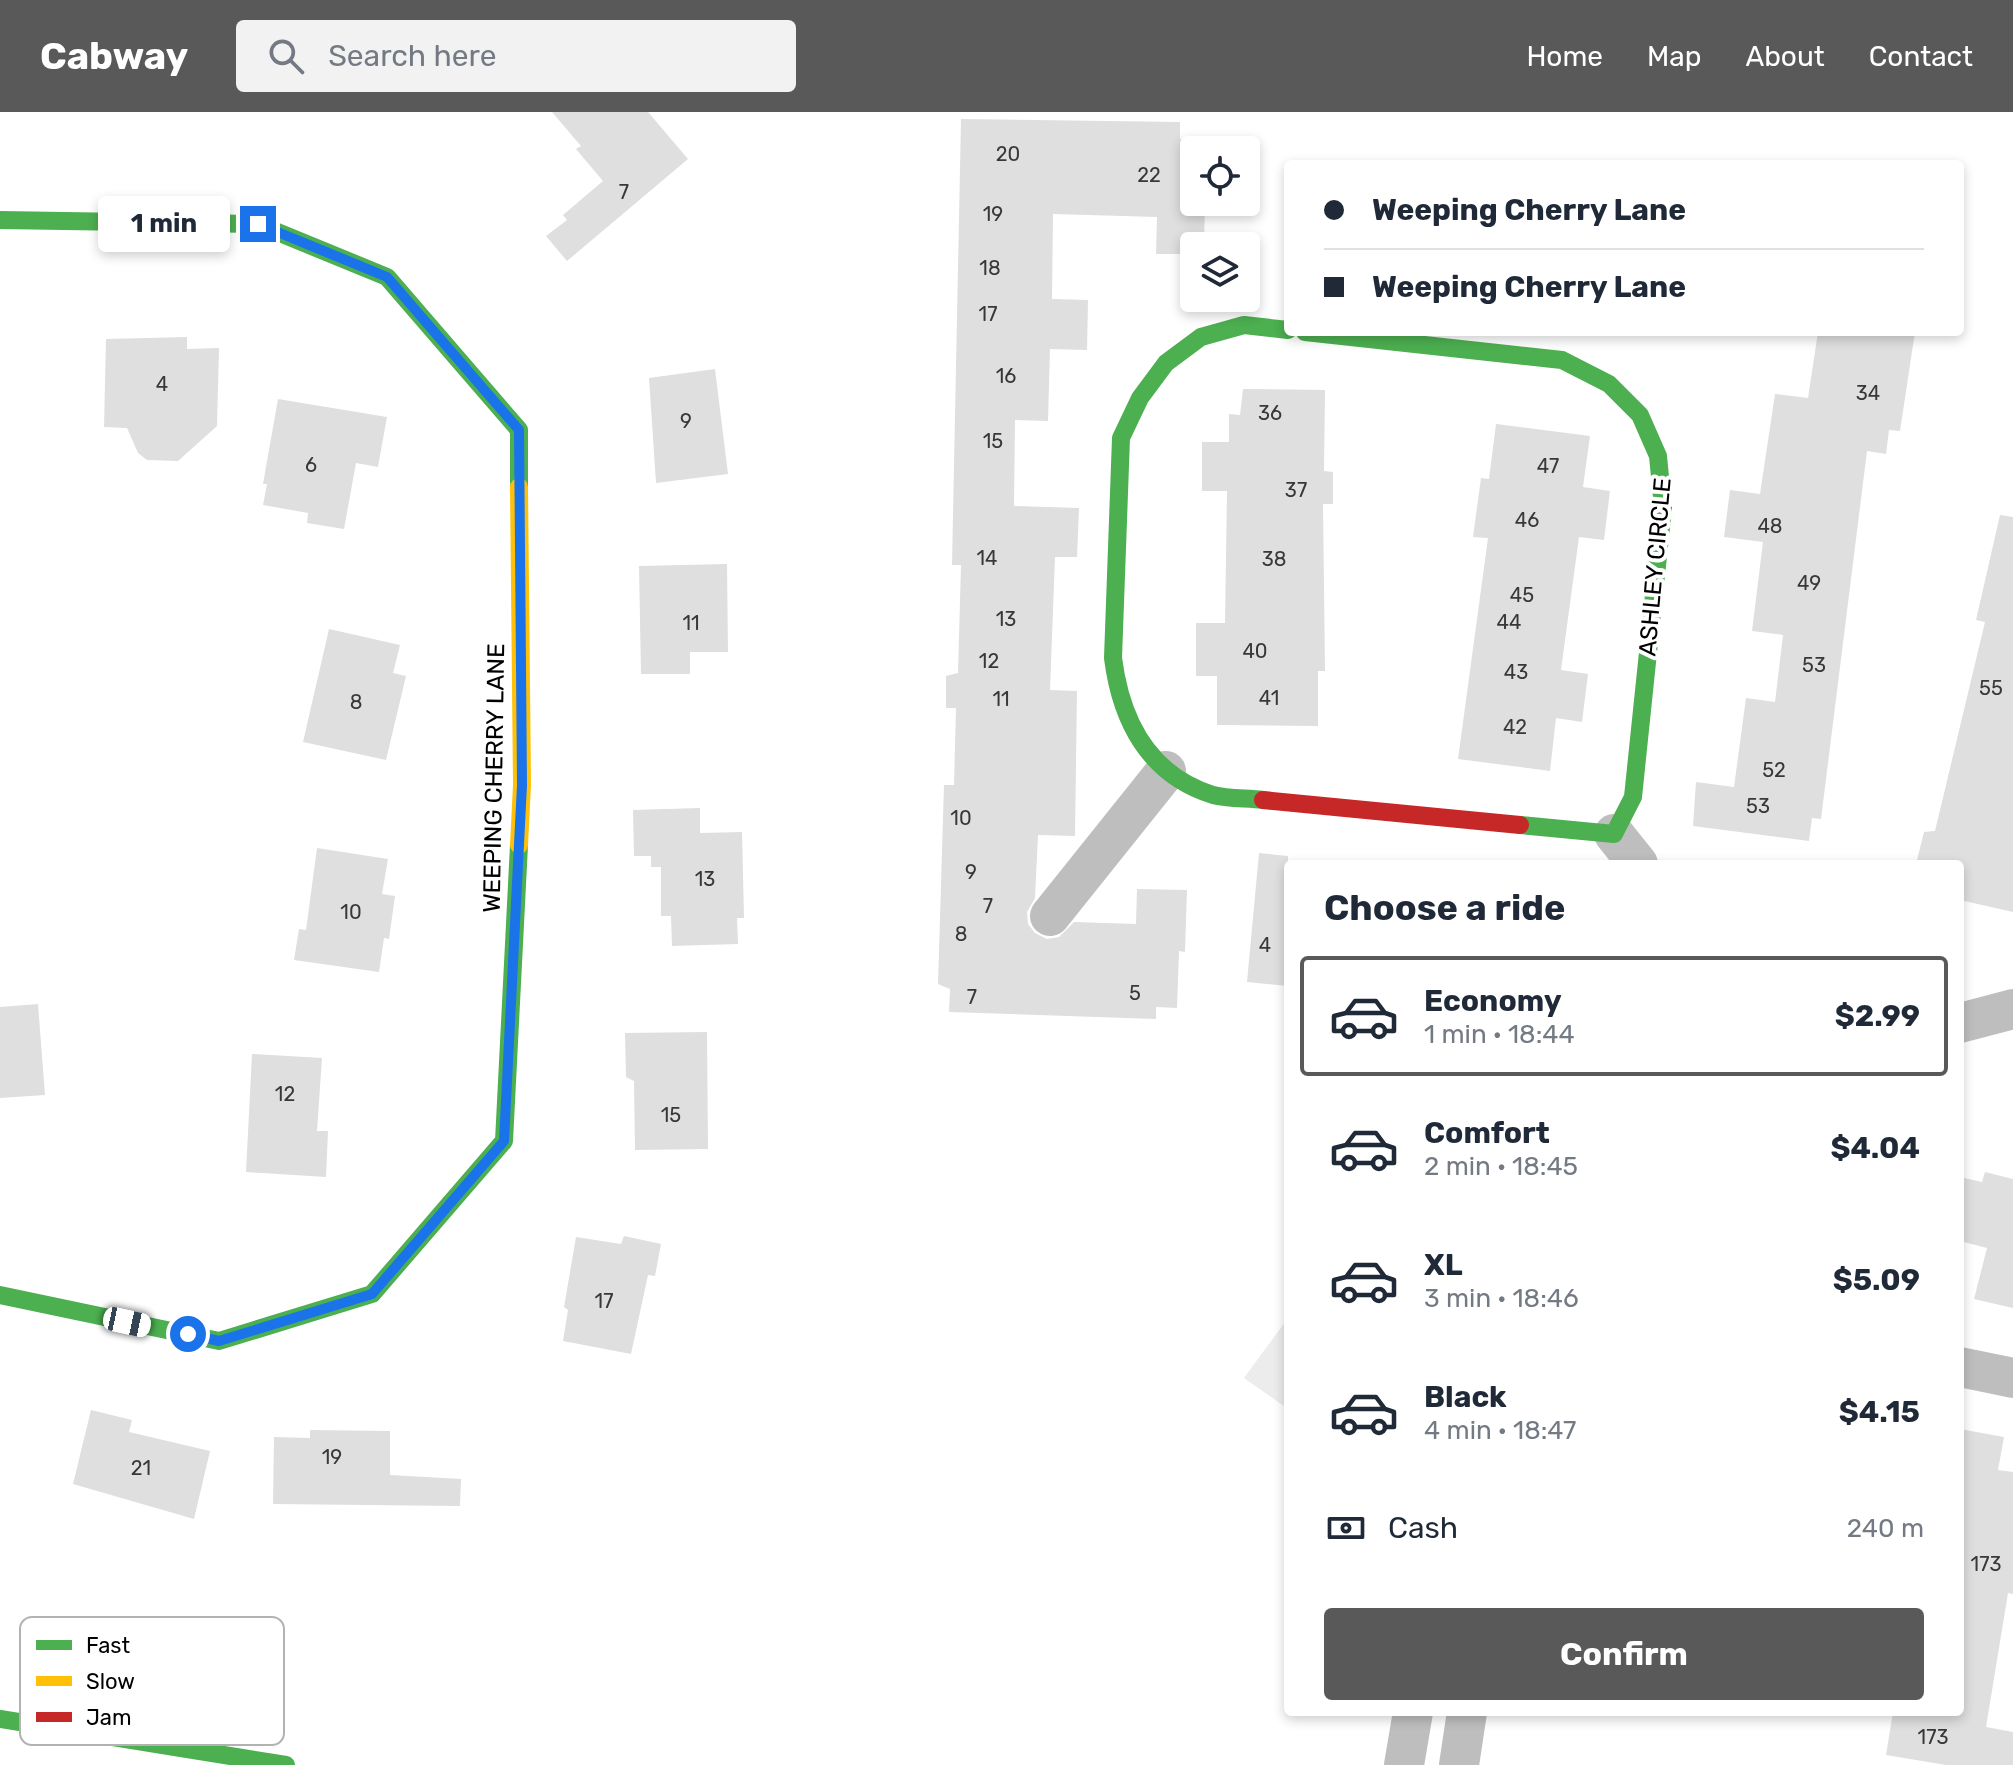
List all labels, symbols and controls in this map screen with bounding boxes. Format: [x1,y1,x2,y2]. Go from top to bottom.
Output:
search box [236,20,796,92]
text: Cabway [40,33,188,79]
icon: search [264,34,308,78]
text: Search here [328,38,496,74]
text: Home [1526,40,1603,73]
text: Map [1647,40,1701,73]
text: About [1745,40,1825,73]
text: Contact [1869,40,1973,73]
map controls [1180,136,1260,312]
button: locate [1180,136,1260,216]
house number: 20 [996,142,1020,166]
house number: 22 [1137,163,1161,187]
house number: 7 [619,180,629,204]
text: Weeping Cherry Lane [1372,192,1686,228]
callout: 1 min [98,196,230,252]
house number: 19 [983,202,1003,226]
route end [240,206,276,242]
text: 1 min [131,208,197,239]
button: layers [1180,232,1260,312]
house number: 18 [979,256,1001,280]
text: Weeping Cherry Lane [1372,269,1686,305]
house number: 17 [979,302,997,326]
house number: 16 [996,364,1016,388]
house number: 4 [156,372,168,396]
house number: 34 [1856,381,1880,405]
house number: 36 [1258,401,1282,425]
house number: 9 [680,409,692,433]
house number: 15 [983,429,1003,453]
house number: 6 [305,453,317,477]
house number: 47 [1537,454,1559,478]
street label: ASHLEY CIRCLE [1633,477,1677,657]
house number: 37 [1285,478,1307,502]
house number: 46 [1515,508,1539,532]
house number: 48 [1757,514,1783,538]
house number: 14 [977,546,997,570]
house number: 38 [1262,547,1286,571]
house number: 49 [1797,571,1821,595]
house number: 45 [1510,583,1534,607]
house number: 13 [996,607,1016,631]
house number: 44 [1497,610,1521,634]
house number: 11 [682,611,700,635]
house number: 40 [1242,639,1268,663]
street label: WEEPING CHERRY LANE [478,643,510,913]
house number: 12 [979,649,999,673]
house number: 53 [1802,653,1826,677]
house number: 43 [1504,660,1528,684]
house number: 55 [1979,676,2003,700]
house number: 41 [1259,686,1279,710]
house number: 11 [992,687,1010,711]
house number: 8 [350,690,362,714]
house number: 42 [1503,715,1527,739]
house number: 52 [1762,758,1786,782]
house number: 53 [1746,794,1770,818]
house number: 10 [950,806,972,830]
house number: 9 [965,860,977,884]
house number: 13 [695,867,715,891]
text: Choose a ride [1324,886,1565,929]
house number: 7 [983,894,993,918]
house number: 10 [340,900,362,924]
house number: 8 [955,922,967,946]
house number: 4 [1259,933,1271,957]
icon: car [1328,980,1400,1052]
house number: 5 [1129,981,1141,1005]
text: Economy [1424,983,1562,1019]
house number: 7 [967,985,977,1009]
text: $2.99 [1835,998,1920,1034]
text: 1 min · 18:44 [1424,1019,1575,1050]
house number: 12 [275,1082,295,1106]
house number: 15 [661,1103,681,1127]
icon: car [1328,1112,1400,1184]
text: Comfort [1424,1115,1550,1151]
text: $4.04 [1830,1130,1920,1166]
text: 2 min · 18:45 [1424,1151,1578,1182]
icon: car [1328,1244,1400,1316]
text: XL [1424,1247,1463,1283]
text: $5.09 [1833,1262,1920,1298]
text: 3 min · 18:46 [1424,1283,1579,1314]
house number: 17 [595,1289,613,1313]
car [101,1305,153,1339]
route start [170,1316,206,1352]
icon: car [1328,1376,1400,1448]
text: Black [1424,1379,1507,1415]
text: $4.15 [1839,1394,1920,1430]
text: 4 min · 18:47 [1424,1415,1576,1446]
house number: 19 [322,1445,342,1469]
house number: 21 [131,1456,151,1480]
icon: cash [1324,1506,1368,1550]
text: Cash [1388,1510,1458,1546]
text: 240 m [1847,1513,1924,1544]
house number: 173 [1971,1552,2001,1576]
button: Confirm [1324,1608,1924,1700]
legend [20,1617,284,1745]
text: Fast [86,1632,131,1659]
text: Slow [86,1668,135,1695]
text: Jam [86,1704,132,1731]
house number: 173 [1918,1725,1948,1749]

